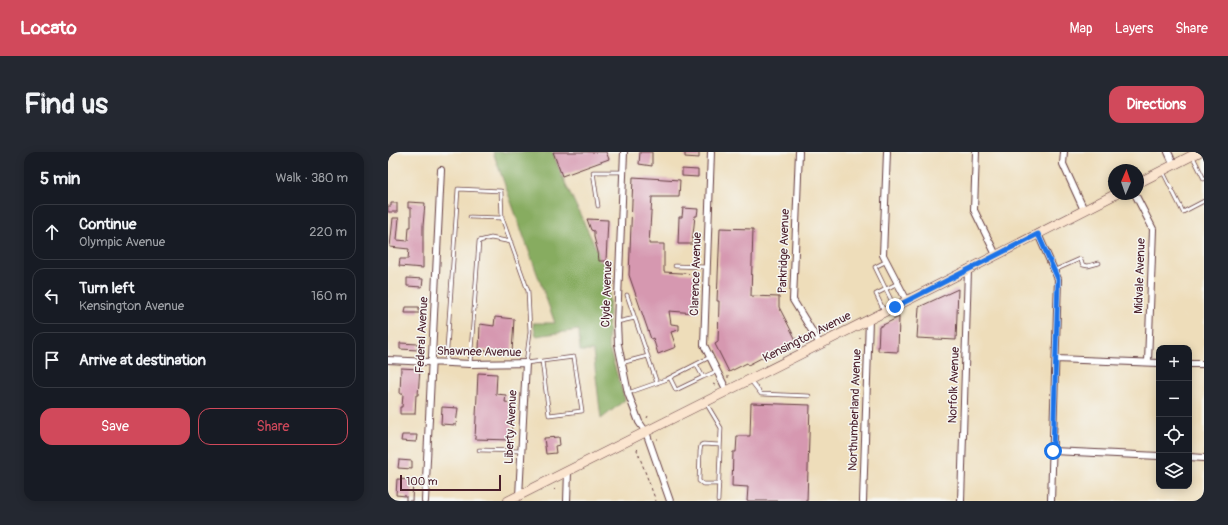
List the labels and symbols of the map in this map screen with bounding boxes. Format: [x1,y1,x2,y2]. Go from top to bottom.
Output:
north arrow [1108,164,1144,200]
street label: Parkridge Avenue [775,208,793,294]
street label: Clarence Avenue [687,232,705,316]
street label: Midvale Avenue [1131,238,1149,314]
street label: Clyde Avenue [598,260,616,328]
street label: Federal Avenue [412,296,432,374]
route end [886,298,904,316]
street label: Kensington Avenue [760,308,854,366]
street label: Shawnee Avenue [437,344,521,360]
street label: Norfolk Avenue [945,346,963,424]
street label: Northumberland Avenue [845,349,865,471]
street label: Liberty Avenue [502,389,520,465]
route start [1044,442,1062,460]
scale bar [400,473,501,492]

